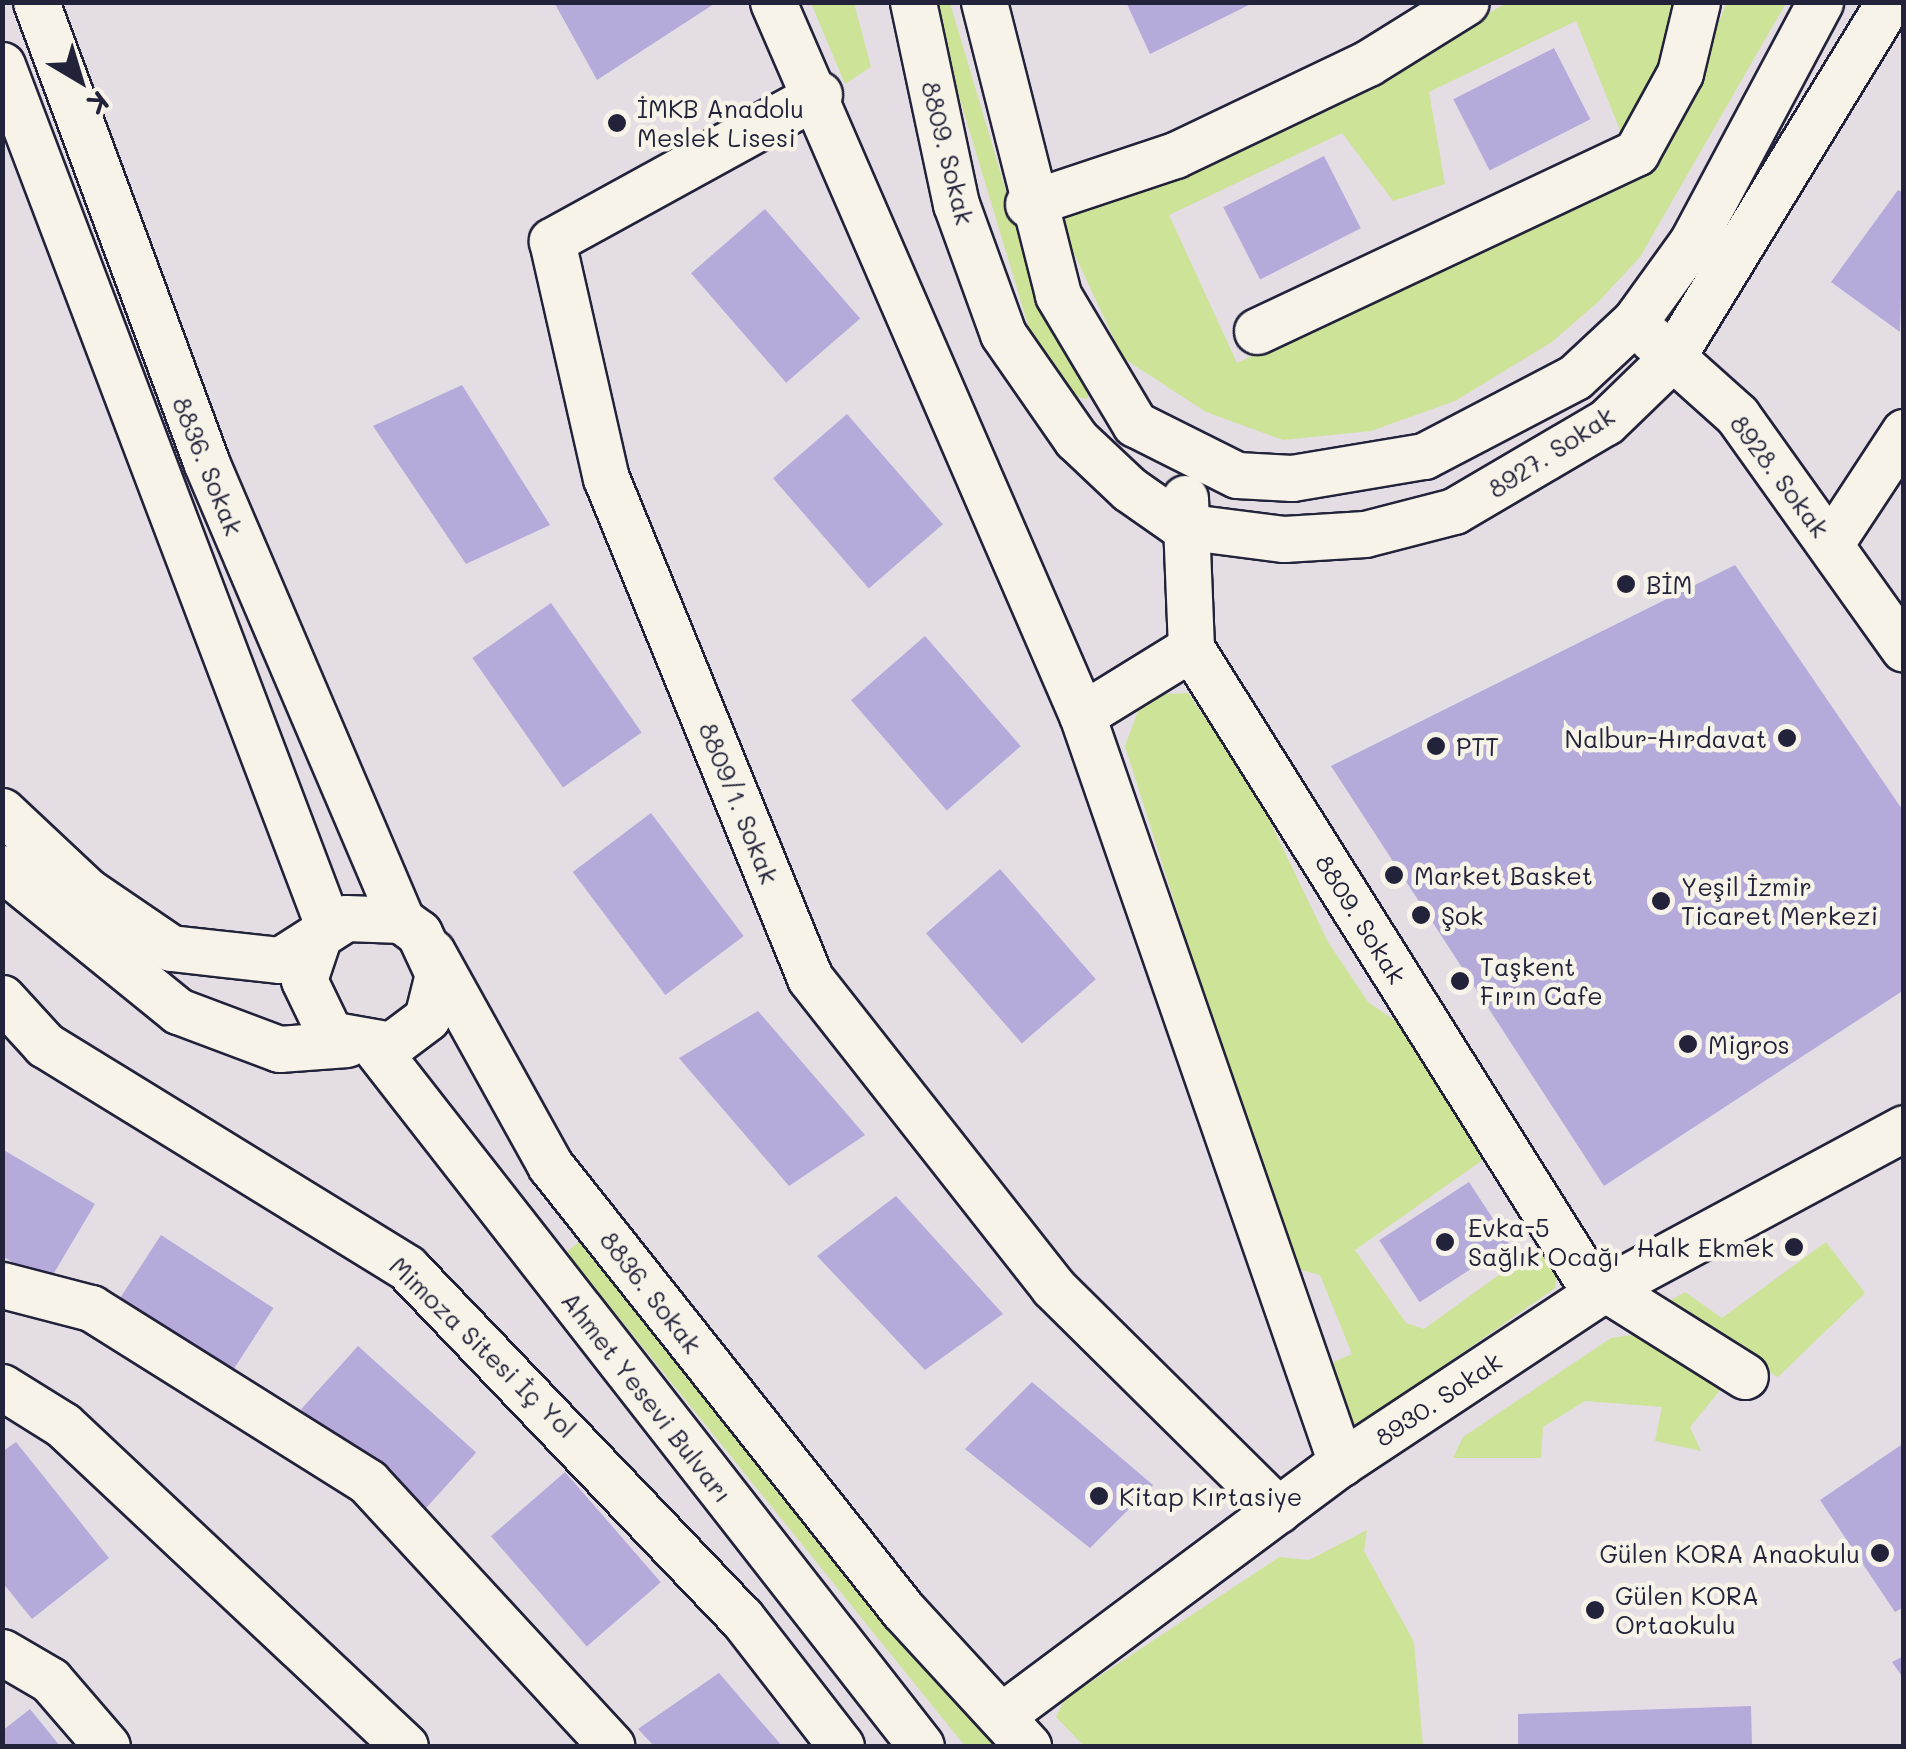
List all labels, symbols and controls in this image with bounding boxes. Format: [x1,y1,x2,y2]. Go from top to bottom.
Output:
north arrow [30,30,130,130]
street label: 8809. Sokak [916,78,980,228]
text: K [80,84,117,124]
place label: İMKB Anadolu Meslek Lisesi [637,94,804,153]
marker: İMKB Anadolu Meslek Lisesi [606,112,628,134]
street label: 8836. Sokak [167,392,249,540]
street label: 8927. Sokak [1482,400,1620,504]
street label: 8928. Sokak [1724,409,1836,543]
place label: BİM [1646,569,1692,599]
marker: BİM [1615,573,1637,595]
street label: 8809/1. Sokak [693,718,785,888]
place label: Nalbur-Hırdavat [1565,723,1767,753]
marker: Nalbur-Hırdavat [1776,727,1798,749]
place label: PTT [1456,731,1499,761]
marker: PTT [1425,735,1447,757]
street label: 8809. Sokak [1309,849,1413,989]
place label: Market Basket [1414,860,1593,890]
marker: Market Basket [1383,864,1405,886]
place label: Yeşil İzmir Ticaret Merkezi [1681,872,1878,931]
marker: Yeşil İzmir Ticaret Merkezi [1650,890,1672,912]
place label: Şok [1441,900,1483,930]
marker: Şok [1410,904,1432,926]
place label: Taşkent Fırın Cafe [1480,952,1603,1011]
marker: Taşkent Fırın Cafe [1449,970,1471,992]
place label: Migros [1708,1029,1790,1059]
marker: Migros [1677,1033,1699,1055]
place label: Evka-5 Sağlık Ocağı [1468,1213,1620,1272]
street label: 8836. Sokak [594,1225,708,1359]
marker: Evka-5 Sağlık Ocağı [1432,1229,1458,1255]
place label: Halk Ekmek [1637,1232,1774,1262]
marker: Halk Ekmek [1783,1236,1805,1258]
street label: Mimoza Sitesi İç Yol [384,1250,582,1444]
street label: Ahmet Yesevi Bulvarı [556,1286,738,1508]
street label: 8930. Sokak [1369,1346,1507,1452]
place label: Kitap Kırtasiye [1119,1481,1302,1511]
marker: Kitap Kırtasiye [1088,1485,1110,1507]
place label: Gülen KORA Anaokulu [1599,1538,1860,1568]
marker: Gülen KORA Anaokulu [1869,1542,1891,1564]
place label: Gülen KORA Ortaokulu [1615,1581,1759,1640]
marker: Gülen KORA Ortaokulu [1584,1599,1606,1621]

